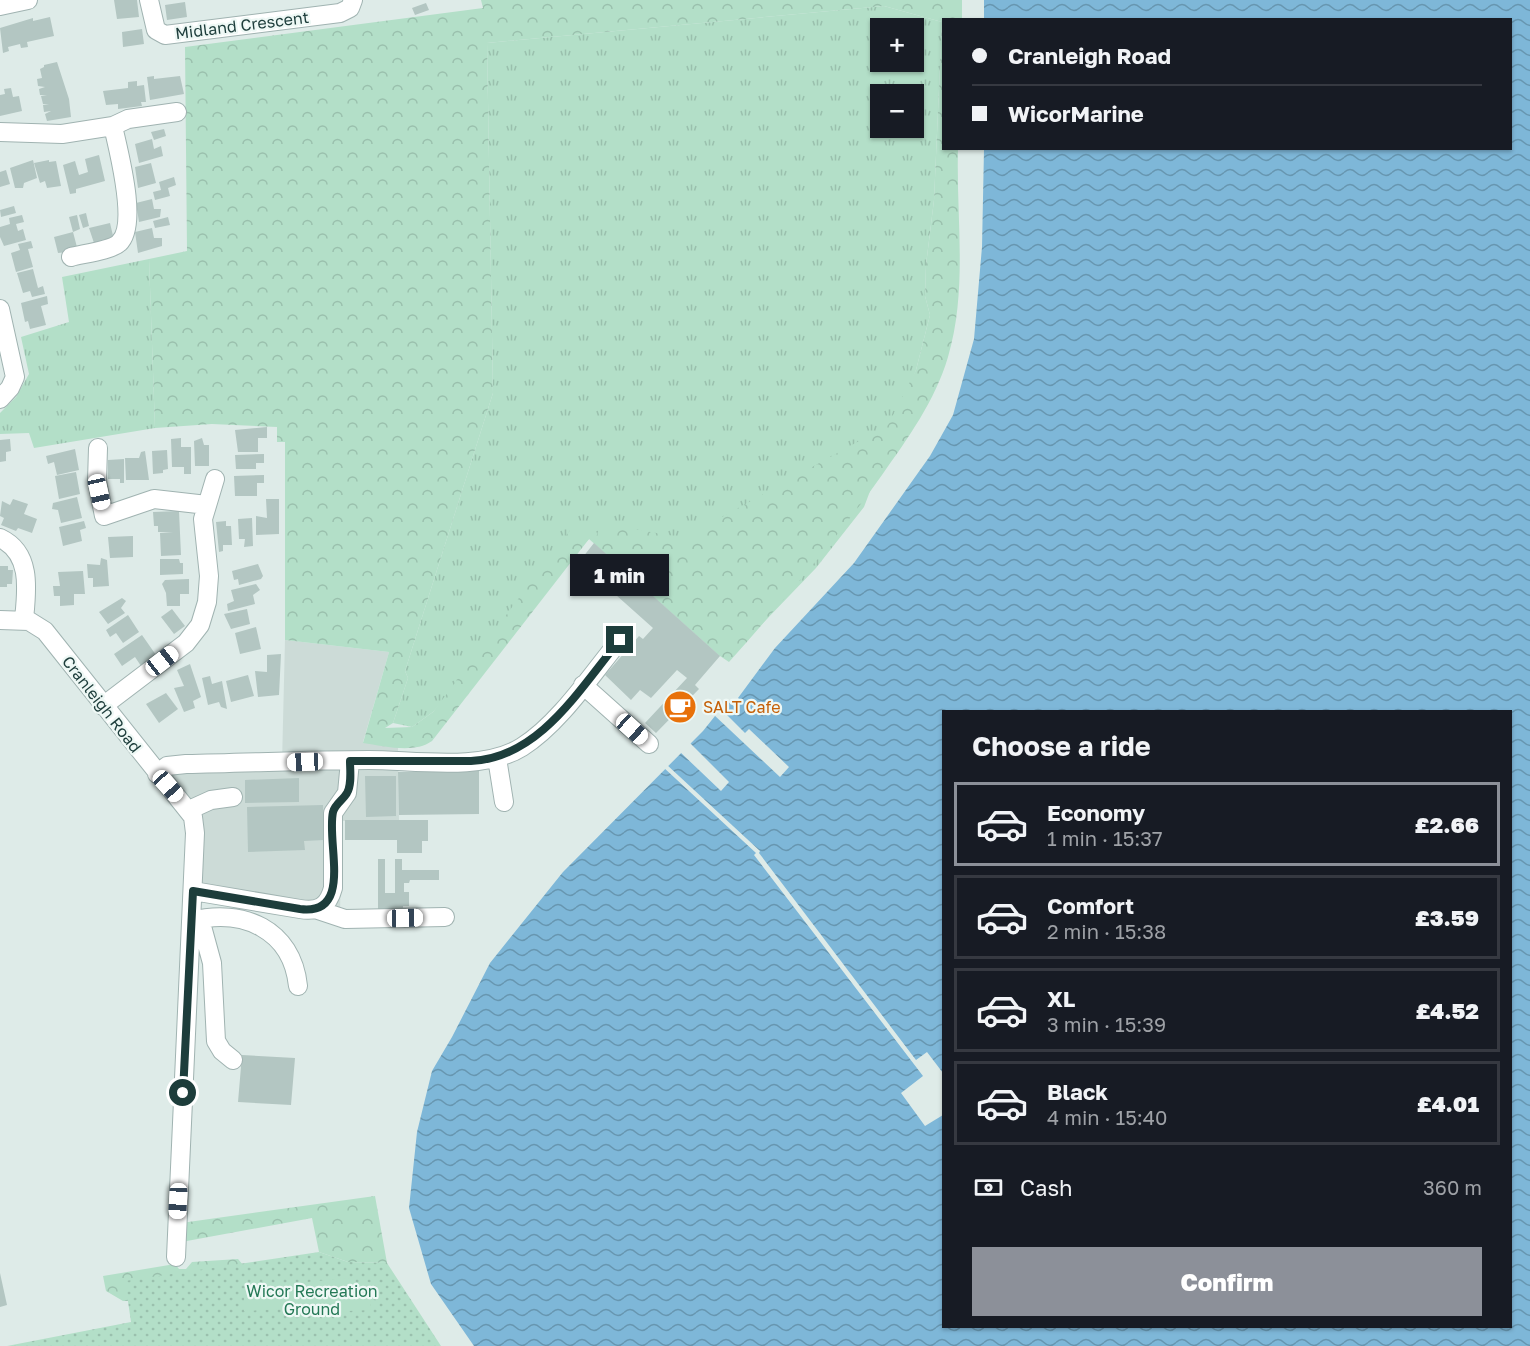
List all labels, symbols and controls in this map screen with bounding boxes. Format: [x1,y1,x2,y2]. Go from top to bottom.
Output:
street label: Midland Crescent [174,7,310,43]
map controls [870,18,924,138]
button: + [870,18,924,72]
text: Cranleigh Road [1008,42,1171,69]
button: − [870,84,924,138]
text: WicorMarine [1008,100,1144,127]
car [86,472,112,512]
callout: 1 min [570,553,670,595]
text: 1 min [594,563,645,587]
route end [606,626,633,653]
car [142,643,182,679]
street label: Cranleigh Road [58,652,146,756]
cafe icon: SALT Cafe [662,689,698,725]
place label: SALT Cafe [703,697,780,717]
car [613,710,651,748]
text: Choose a ride [972,730,1151,762]
car [287,752,323,772]
car [149,767,187,805]
icon: car [975,797,1029,851]
text: Economy [1047,799,1145,826]
text: £2.66 [1415,811,1479,838]
text: 1 min · 15:37 [1047,826,1163,850]
icon: car [975,890,1029,944]
text: Comfort [1047,892,1134,919]
text: £3.59 [1415,904,1479,931]
car [387,909,423,927]
text: 2 min · 15:38 [1047,919,1166,943]
icon: car [975,983,1029,1037]
text: XL [1047,985,1075,1012]
text: £4.52 [1416,997,1479,1024]
text: 3 min · 15:39 [1047,1012,1166,1036]
icon: car [975,1076,1029,1130]
text: Black [1047,1078,1108,1105]
route start [169,1079,196,1106]
text: £4.01 [1417,1090,1479,1117]
text: 4 min · 15:40 [1047,1105,1167,1129]
icon: cash [972,1171,1005,1204]
text: Cash [1020,1174,1073,1201]
text: 360 m [1423,1175,1482,1199]
car [168,1183,188,1219]
button: Confirm [972,1247,1482,1316]
park label: Wicor Recreation Ground [246,1281,378,1319]

